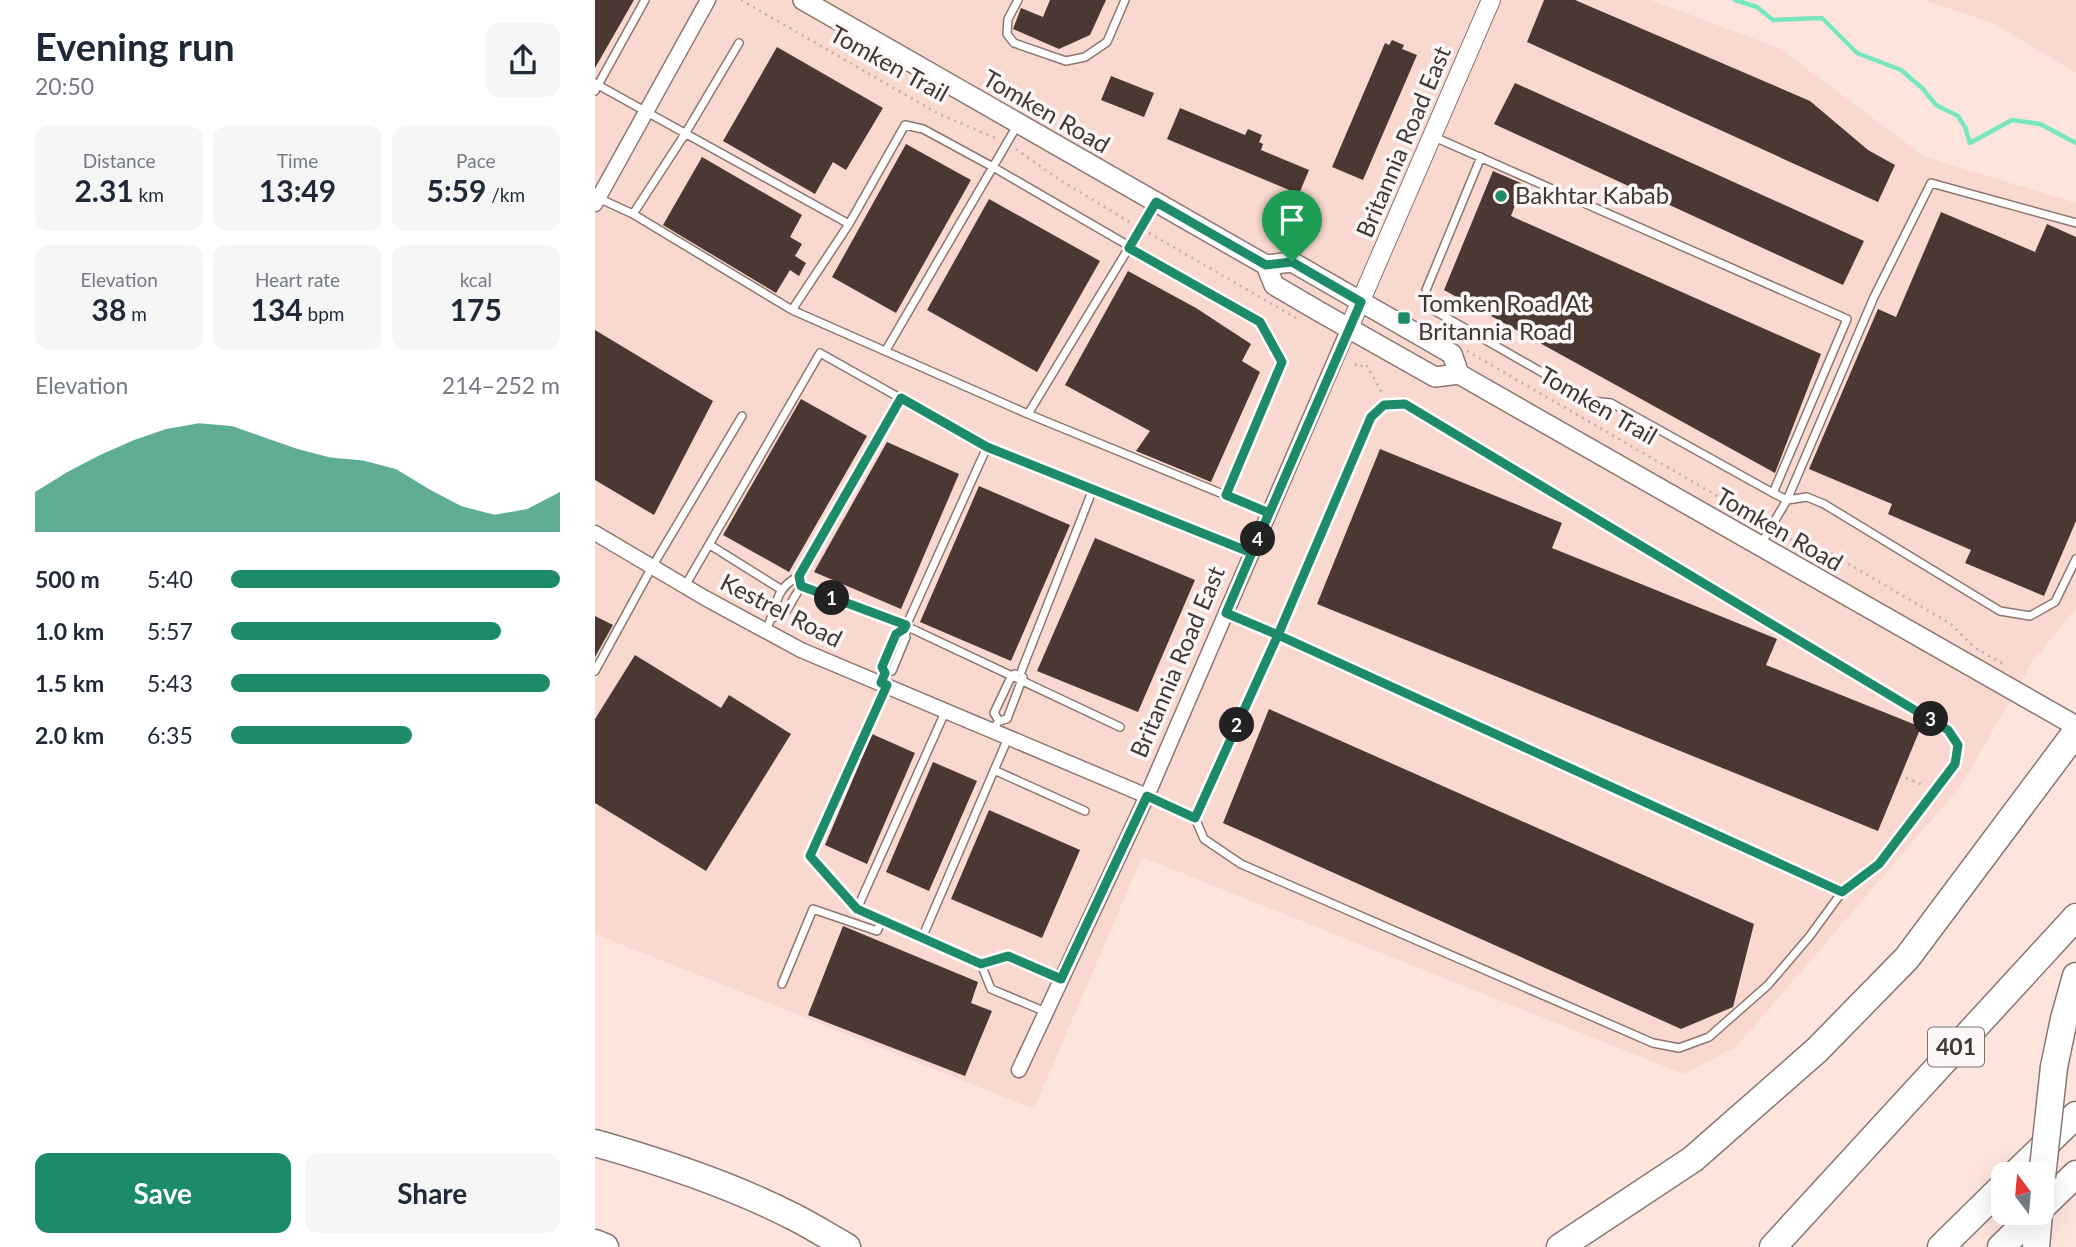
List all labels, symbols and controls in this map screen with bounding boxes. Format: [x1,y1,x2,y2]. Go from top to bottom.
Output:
street label: Tomken Trail [825,18,954,107]
text: Evening run [35,23,235,69]
button: share [486,23,560,97]
street label: Britannia Road East [1349,41,1456,241]
street label: Tomken Road [978,63,1115,159]
text: 20:50 [35,72,94,100]
text: Distance [83,149,156,172]
text: Time [277,149,318,172]
text: Pace [456,149,496,172]
text: 2.31 [74,172,134,208]
text: 13:49 [259,172,336,208]
text: 5:59 [426,172,486,208]
place label: Bakhtar Kabab [1515,180,1669,209]
text: km [134,183,164,206]
text: /km [486,183,525,206]
marker: Bakhtar Kabab [1493,188,1509,204]
pin [1262,190,1322,262]
icon: arrive [1273,201,1311,239]
text: Elevation [81,268,158,291]
text: Heart rate [255,268,340,291]
text: kcal [460,268,492,291]
place label: Tomken Road At Britannia Road [1418,288,1589,345]
text: 38 [92,291,126,327]
text: 134 [251,291,303,327]
text: 175 [450,291,502,327]
text: m [126,302,147,325]
text: bpm [303,302,344,325]
marker: Tomken Road At Britannia Road [1396,310,1412,326]
street label: Tomken Trail [1535,359,1663,450]
text: Elevation [35,371,128,399]
text: 214–252 m [442,371,560,399]
street label: Tomken Road [1711,481,1848,577]
pin: 4 [1241,522,1275,556]
text: 4 [1252,527,1263,550]
street label: Britannia Road East [1123,561,1230,761]
text: 500 m [35,565,100,593]
text: 5:40 [147,565,193,593]
street label: Kestrel Road [716,567,847,653]
pin: 1 [814,580,849,616]
text: 1 [826,586,837,609]
text: 1.0 km [35,617,104,645]
text: 5:57 [147,617,193,645]
text: 1.5 km [35,669,104,697]
text: 5:43 [147,669,193,697]
pin: 3 [1913,702,1949,736]
text: 3 [1925,707,1936,730]
pin: 2 [1219,708,1255,742]
text: 2 [1231,713,1242,736]
text: 2.0 km [35,721,104,749]
text: 6:35 [147,721,193,749]
road number: 401 [1928,1028,1984,1066]
button: Save [35,1153,291,1233]
button: Share [305,1153,560,1233]
north arrow [1991,1162,2055,1225]
map controls [1991,1162,2054,1225]

